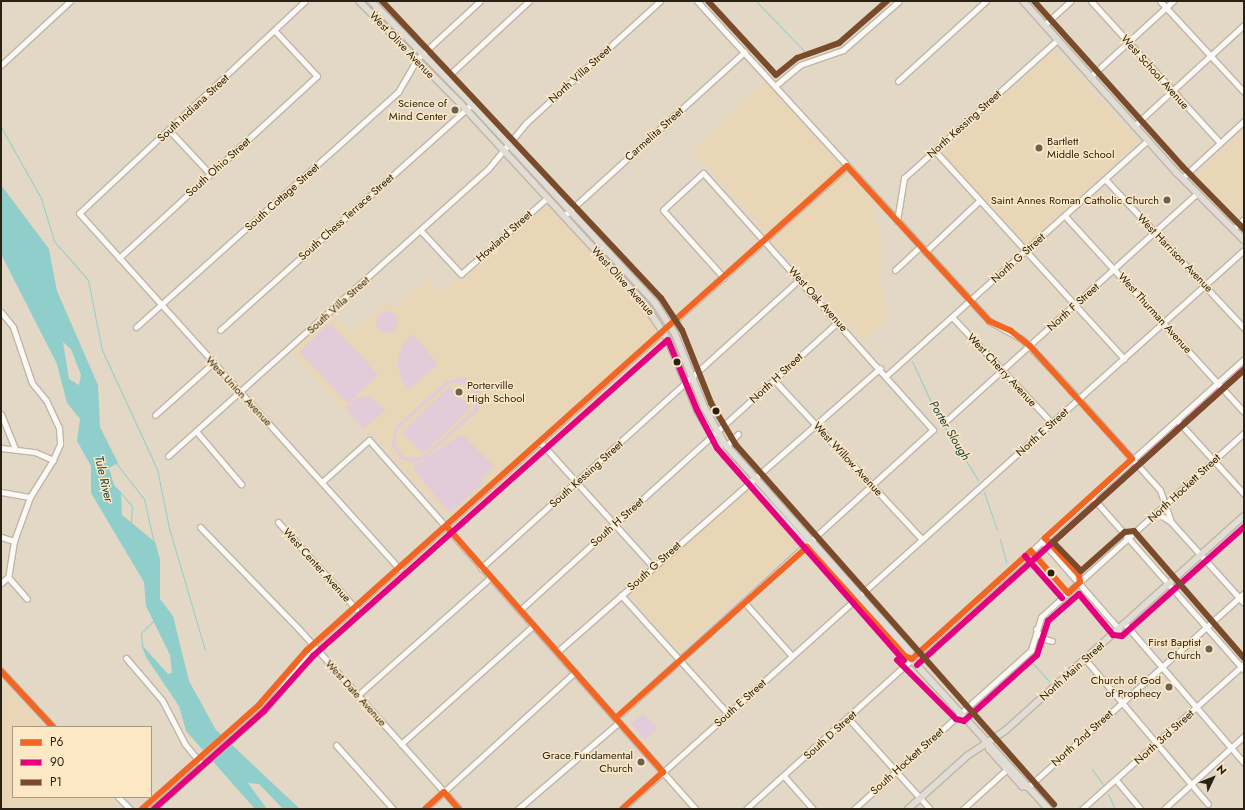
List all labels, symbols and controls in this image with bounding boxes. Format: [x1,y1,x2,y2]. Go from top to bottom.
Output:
street label: West Olive Avenue [367,9,437,81]
street label: West School Avenue [1118,32,1192,112]
street label: North Villa Street [546,42,614,106]
street label: South Indiana Street [154,71,232,145]
street label: North Kessing Street [924,87,1004,161]
place label: Science of Mind Center [389,97,447,123]
street label: Carmelita Street [622,104,686,164]
marker: Science of Mind Center [450,105,460,115]
street label: South Ohio Street [183,135,253,199]
place label: Bartlett Middle School [1047,135,1114,161]
marker: Bartlett Middle School [1034,143,1044,153]
street label: South Cottage Street [242,160,322,234]
street label: South Chess Terrace Street [296,171,396,263]
place label: Saint Annes Roman Catholic Church [991,193,1159,207]
marker: Saint Annes Roman Catholic Church [1162,195,1172,205]
street label: Howland Street [473,207,535,265]
street label: West Harrison Avenue [1134,211,1216,295]
street label: North G Street [988,230,1048,286]
street label: West Olive Avenue [589,244,657,318]
street label: West Oak Avenue [786,264,850,334]
street label: West Thurman Avenue [1115,270,1195,356]
street label: South Villa Street [304,273,372,337]
street label: North F Street [1044,280,1102,334]
street label: West Cherry Avenue [965,331,1039,409]
street label: North H Street [747,350,805,406]
street label: West Union Avenue [203,353,275,429]
unlabelled marker [672,357,682,367]
place label: Porterville High School [467,379,525,405]
marker: Porterville High School [454,387,464,397]
water label: Porter Slough [926,399,972,463]
street label: North E Street [1013,405,1071,459]
unlabelled marker [711,406,721,416]
street label: West Willow Avenue [811,419,885,499]
street label: South Kessing Street [547,438,625,510]
street label: North Hockett Street [1145,451,1223,525]
water label: Tule River [91,454,115,504]
street label: South H Street [588,495,646,549]
street label: West Center Avenue [280,525,354,605]
street label: South G Street [624,538,684,594]
unlabelled marker [1046,568,1056,578]
place label: First Baptist Church [1148,636,1201,662]
street label: North Main Street [1037,639,1107,703]
marker: First Baptist Church [1204,644,1214,654]
street label: West Date Avenue [323,657,389,729]
place label: Church of God of Prophecy [1091,674,1161,700]
street label: South E Street [711,676,769,730]
marker: Church of God of Prophecy [1164,682,1174,692]
street label: North 2nd Street [1049,707,1115,769]
street label: North 3rd Street [1131,707,1197,767]
street label: South D Street [801,708,859,762]
street label: South Hockett Street [868,725,946,797]
legend [12,726,152,798]
text: P6 [50,733,64,751]
place label: Grace Fundamental Church [542,749,633,775]
text: 90 [50,753,64,771]
marker: Grace Fundamental Church [636,757,646,767]
north arrow [1193,758,1233,798]
text: N [1213,761,1231,778]
text: P1 [50,773,62,791]

